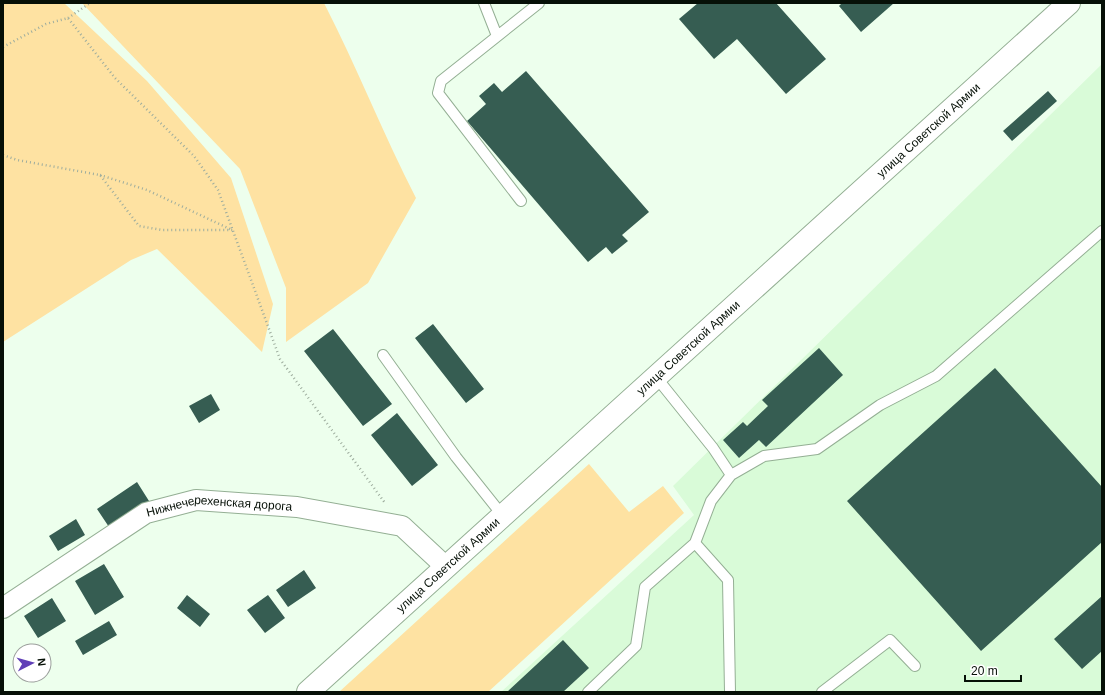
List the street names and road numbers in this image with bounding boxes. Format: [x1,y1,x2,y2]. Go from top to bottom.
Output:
street label: улица Советской Армии [874,80,983,180]
street label: улица Советской Армии [634,297,743,398]
street label: Нижнечерехенская дорога [145,493,293,520]
street label: улица Советской Армии [394,515,503,615]

